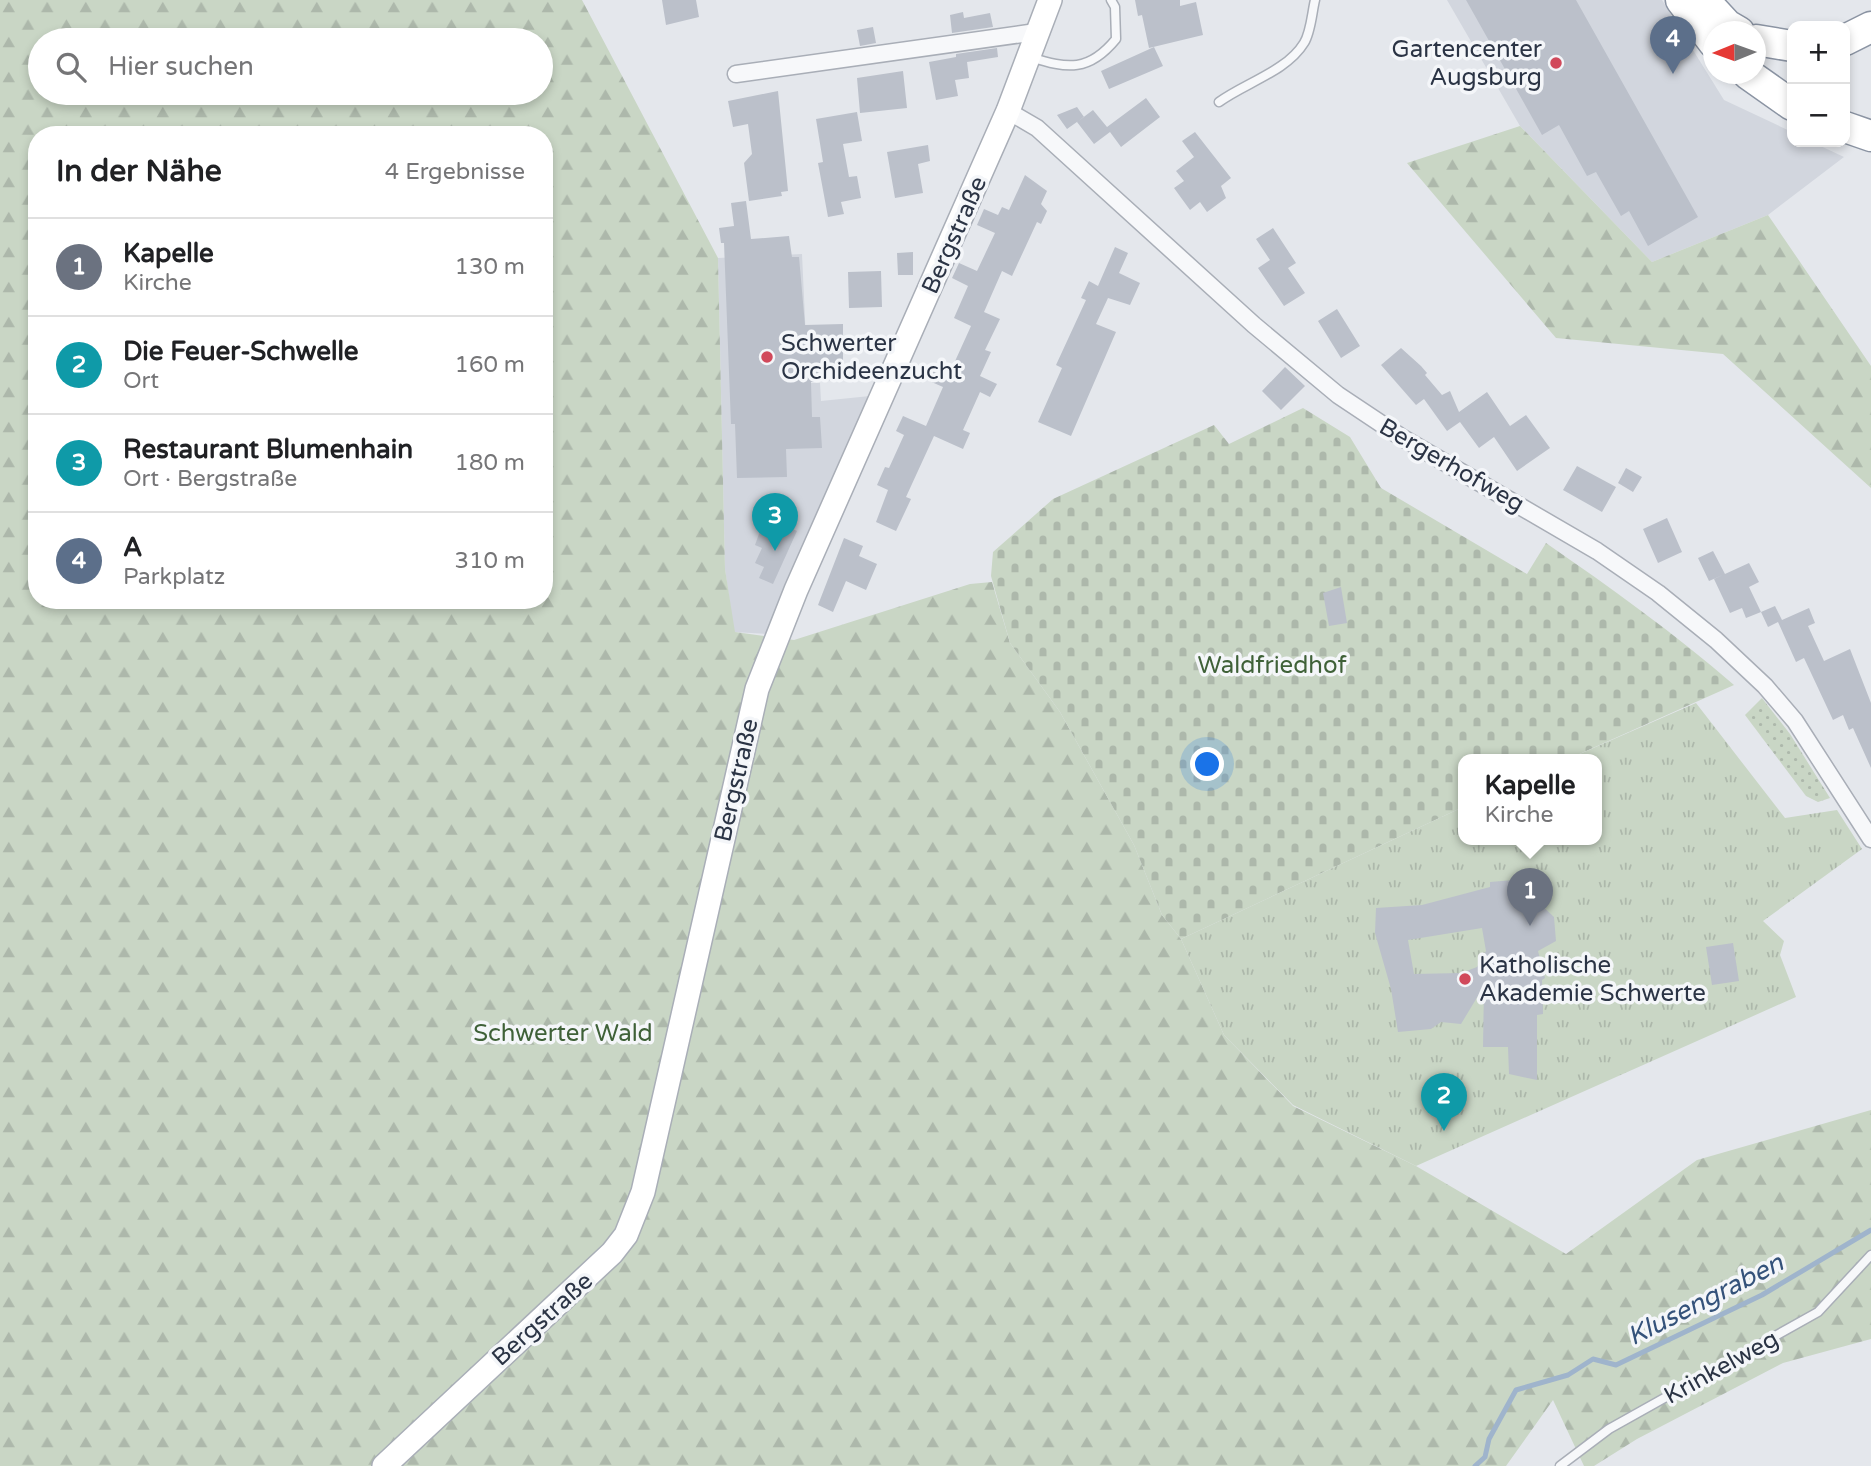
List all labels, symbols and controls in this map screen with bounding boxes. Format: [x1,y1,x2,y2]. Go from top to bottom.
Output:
pin: 4 [1650,16,1696,74]
north arrow [1703,21,1766,84]
map controls [1787,21,1850,147]
button: + [1787,21,1850,84]
search box [28,28,553,105]
place label: Gartencenter Augsburg [1392,35,1543,92]
icon: search [52,48,90,86]
text: Hier suchen [108,51,254,82]
marker: Gartencenter Augsburg [1548,55,1564,71]
button: − [1787,84,1850,147]
text: In der Nähe [56,153,222,190]
text: 4 Ergebnisse [385,158,525,186]
street label: Bergstraße [916,172,993,298]
text: Kapelle [123,238,214,269]
text: 1 [72,253,86,281]
text: 130 m [455,253,525,281]
text: Kirche [123,269,192,297]
place label: Schwerter Orchideenzucht [781,329,962,386]
text: Die Feuer-Schwelle [123,336,359,367]
marker: Schwerter Orchideenzucht [759,349,775,365]
text: 2 [72,351,86,379]
text: 160 m [455,351,525,379]
text: Ort [123,367,159,395]
street label: Bergerhofweg [1374,412,1529,519]
text: Restaurant Blumenhain [123,434,413,465]
text: 3 [72,449,86,477]
text: 180 m [455,449,525,477]
text: Ort · Bergstraße [123,465,297,493]
pin: 3 [752,493,798,551]
text: A [123,532,142,563]
text: 4 [72,547,86,575]
text: 310 m [455,547,525,575]
text: Parkplatz [123,563,225,591]
park label: Waldfriedhof [1197,651,1347,680]
street label: Bergstraße [708,716,765,845]
your location [1190,747,1224,781]
popup [1458,754,1602,845]
text: Kapelle [1485,770,1575,801]
text: Kirche [1485,801,1553,829]
pin: 1 [1507,868,1553,926]
place label: Katholische Akademie Schwerte [1479,951,1706,1008]
marker: Katholische Akademie Schwerte [1457,971,1473,987]
park label: Schwerter Wald [473,1019,653,1048]
pin: 2 [1421,1073,1467,1131]
water label: Klusengraben [1622,1246,1789,1352]
street label: Bergstraße [486,1267,599,1372]
street label: Krinkelweg [1659,1324,1783,1411]

